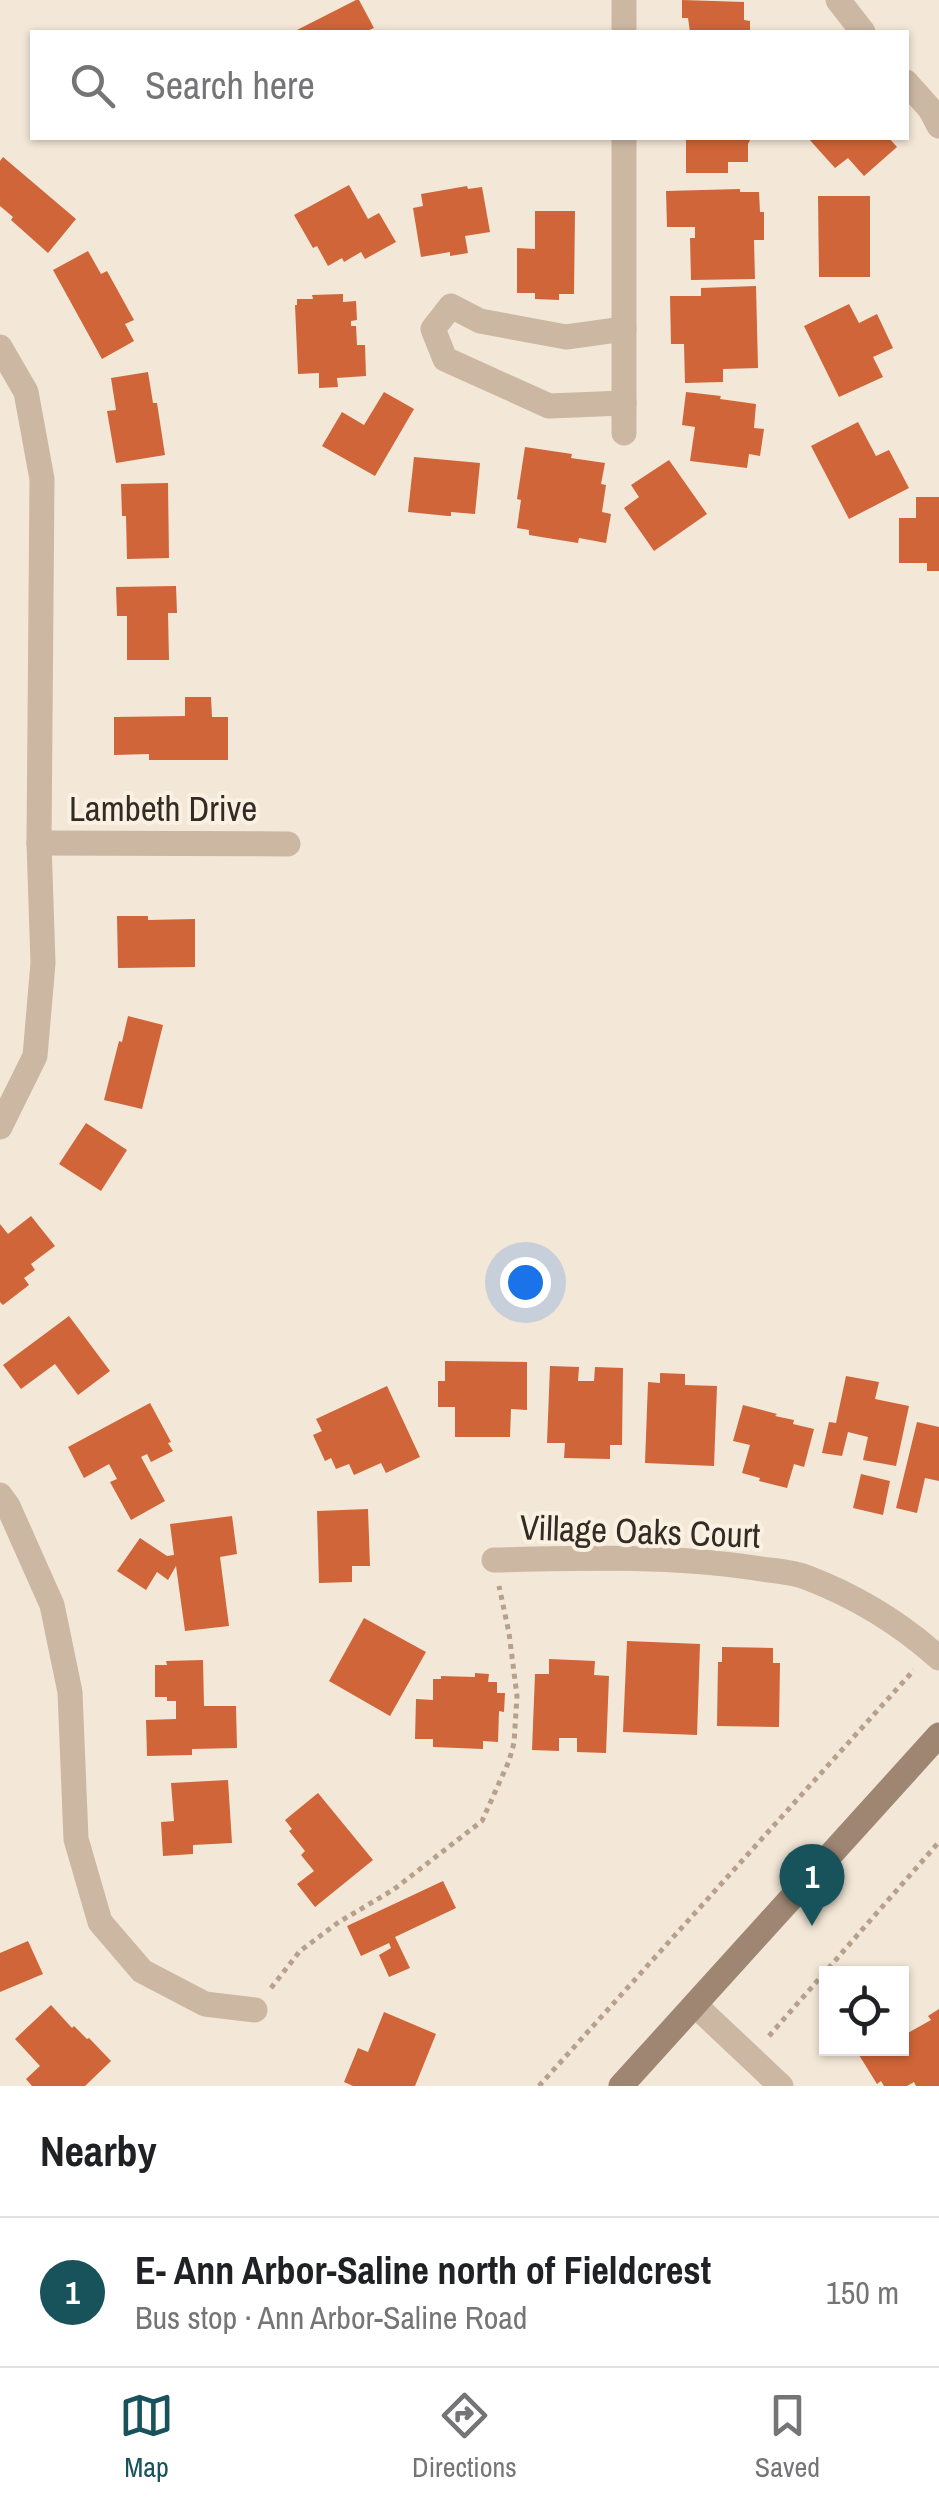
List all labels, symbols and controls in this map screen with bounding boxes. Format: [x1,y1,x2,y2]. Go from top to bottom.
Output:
search box [30,30,909,140]
icon: search [65,58,120,113]
text: Search here [145,60,315,111]
street label: Lambeth Drive [69,785,257,832]
your location [500,1257,551,1308]
street label: Village Oaks Court [519,1503,761,1559]
pin: 1 [780,1844,844,1926]
map controls [819,1966,909,2056]
button: locate [819,1966,909,2056]
text: Nearby [40,2123,157,2179]
text: E- Ann Arbor-Saline north of Fieldcrest [135,2245,711,2296]
text: 1 [65,2271,80,2314]
text: 150 m [826,2271,899,2314]
text: Bus stop · Ann Arbor-Saline Road [135,2296,527,2339]
tab: Map [119,2388,174,2486]
tab: Directions [412,2388,517,2486]
tab: Saved [755,2388,820,2486]

